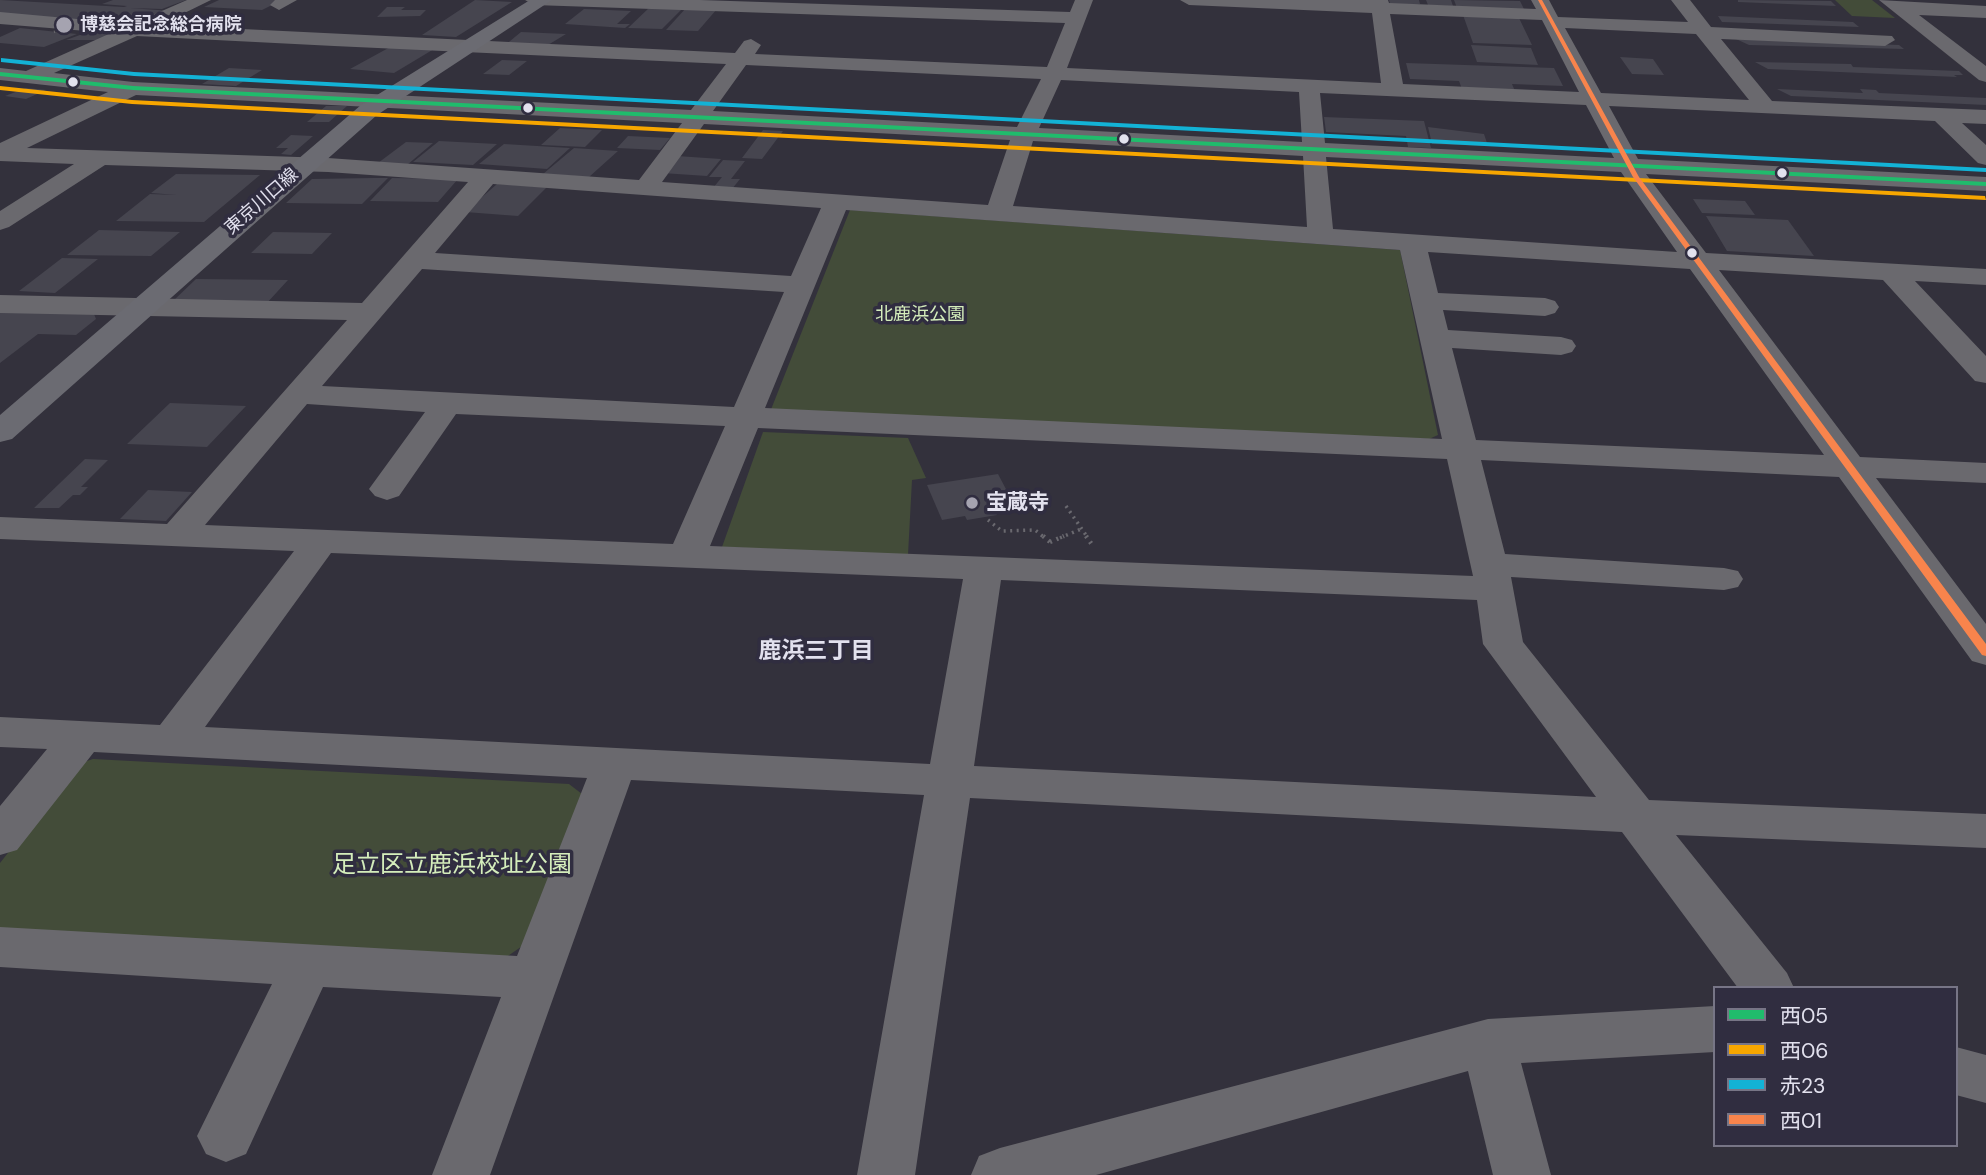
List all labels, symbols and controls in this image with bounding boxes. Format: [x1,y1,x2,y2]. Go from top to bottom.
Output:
place label: 博慈会記念総合病院 [80,14,242,36]
marker: 博慈会記念総合病院 [54,15,74,35]
unlabelled marker [66,75,80,89]
unlabelled marker [521,101,535,115]
unlabelled marker [1117,132,1131,146]
street label: 東京川口線 [221,164,303,240]
unlabelled marker [1775,166,1789,180]
unlabelled marker [1685,246,1699,260]
park label: 北鹿浜公園 [875,304,965,326]
place label: 宝蔵寺 [986,490,1049,516]
marker: 宝蔵寺 [964,495,980,511]
district label: 鹿浜三丁目 [759,638,873,666]
park label: 足立区立鹿浜校址公園 [332,852,572,880]
legend [1713,986,1958,1147]
text: 西05 [1780,1002,1828,1030]
text: 西06 [1780,1037,1829,1065]
text: 赤23 [1780,1072,1826,1100]
text: 西01 [1780,1107,1822,1135]

